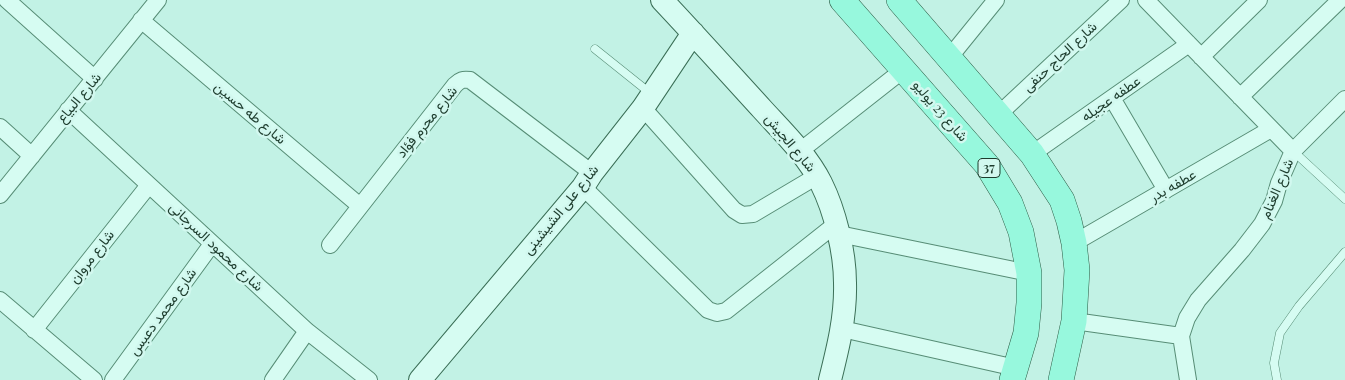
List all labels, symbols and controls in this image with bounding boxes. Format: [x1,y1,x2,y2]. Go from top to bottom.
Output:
street label: شارع الحاج حنفى [1019,18,1101,96]
street label: شارع البياع [53,69,105,127]
street label: عطفه عجيله [1078,73,1144,125]
street label: شارع 23 يوليو [909,77,971,145]
street label: شارع طه حسين [211,78,289,148]
street label: شارع محرم فؤاد [393,83,461,161]
street label: شارع الجيش [761,110,819,176]
street label: شارع الغنام [1257,156,1297,222]
road number: 37 [978,158,1000,178]
street label: شارع على الشيشينى [520,162,602,258]
street label: عطفه بدر [1147,166,1199,206]
street label: شارع محمود السرجانى [165,199,267,295]
street label: شارع مروان [66,227,118,287]
street label: شارع محمد دعبس [126,265,200,359]

